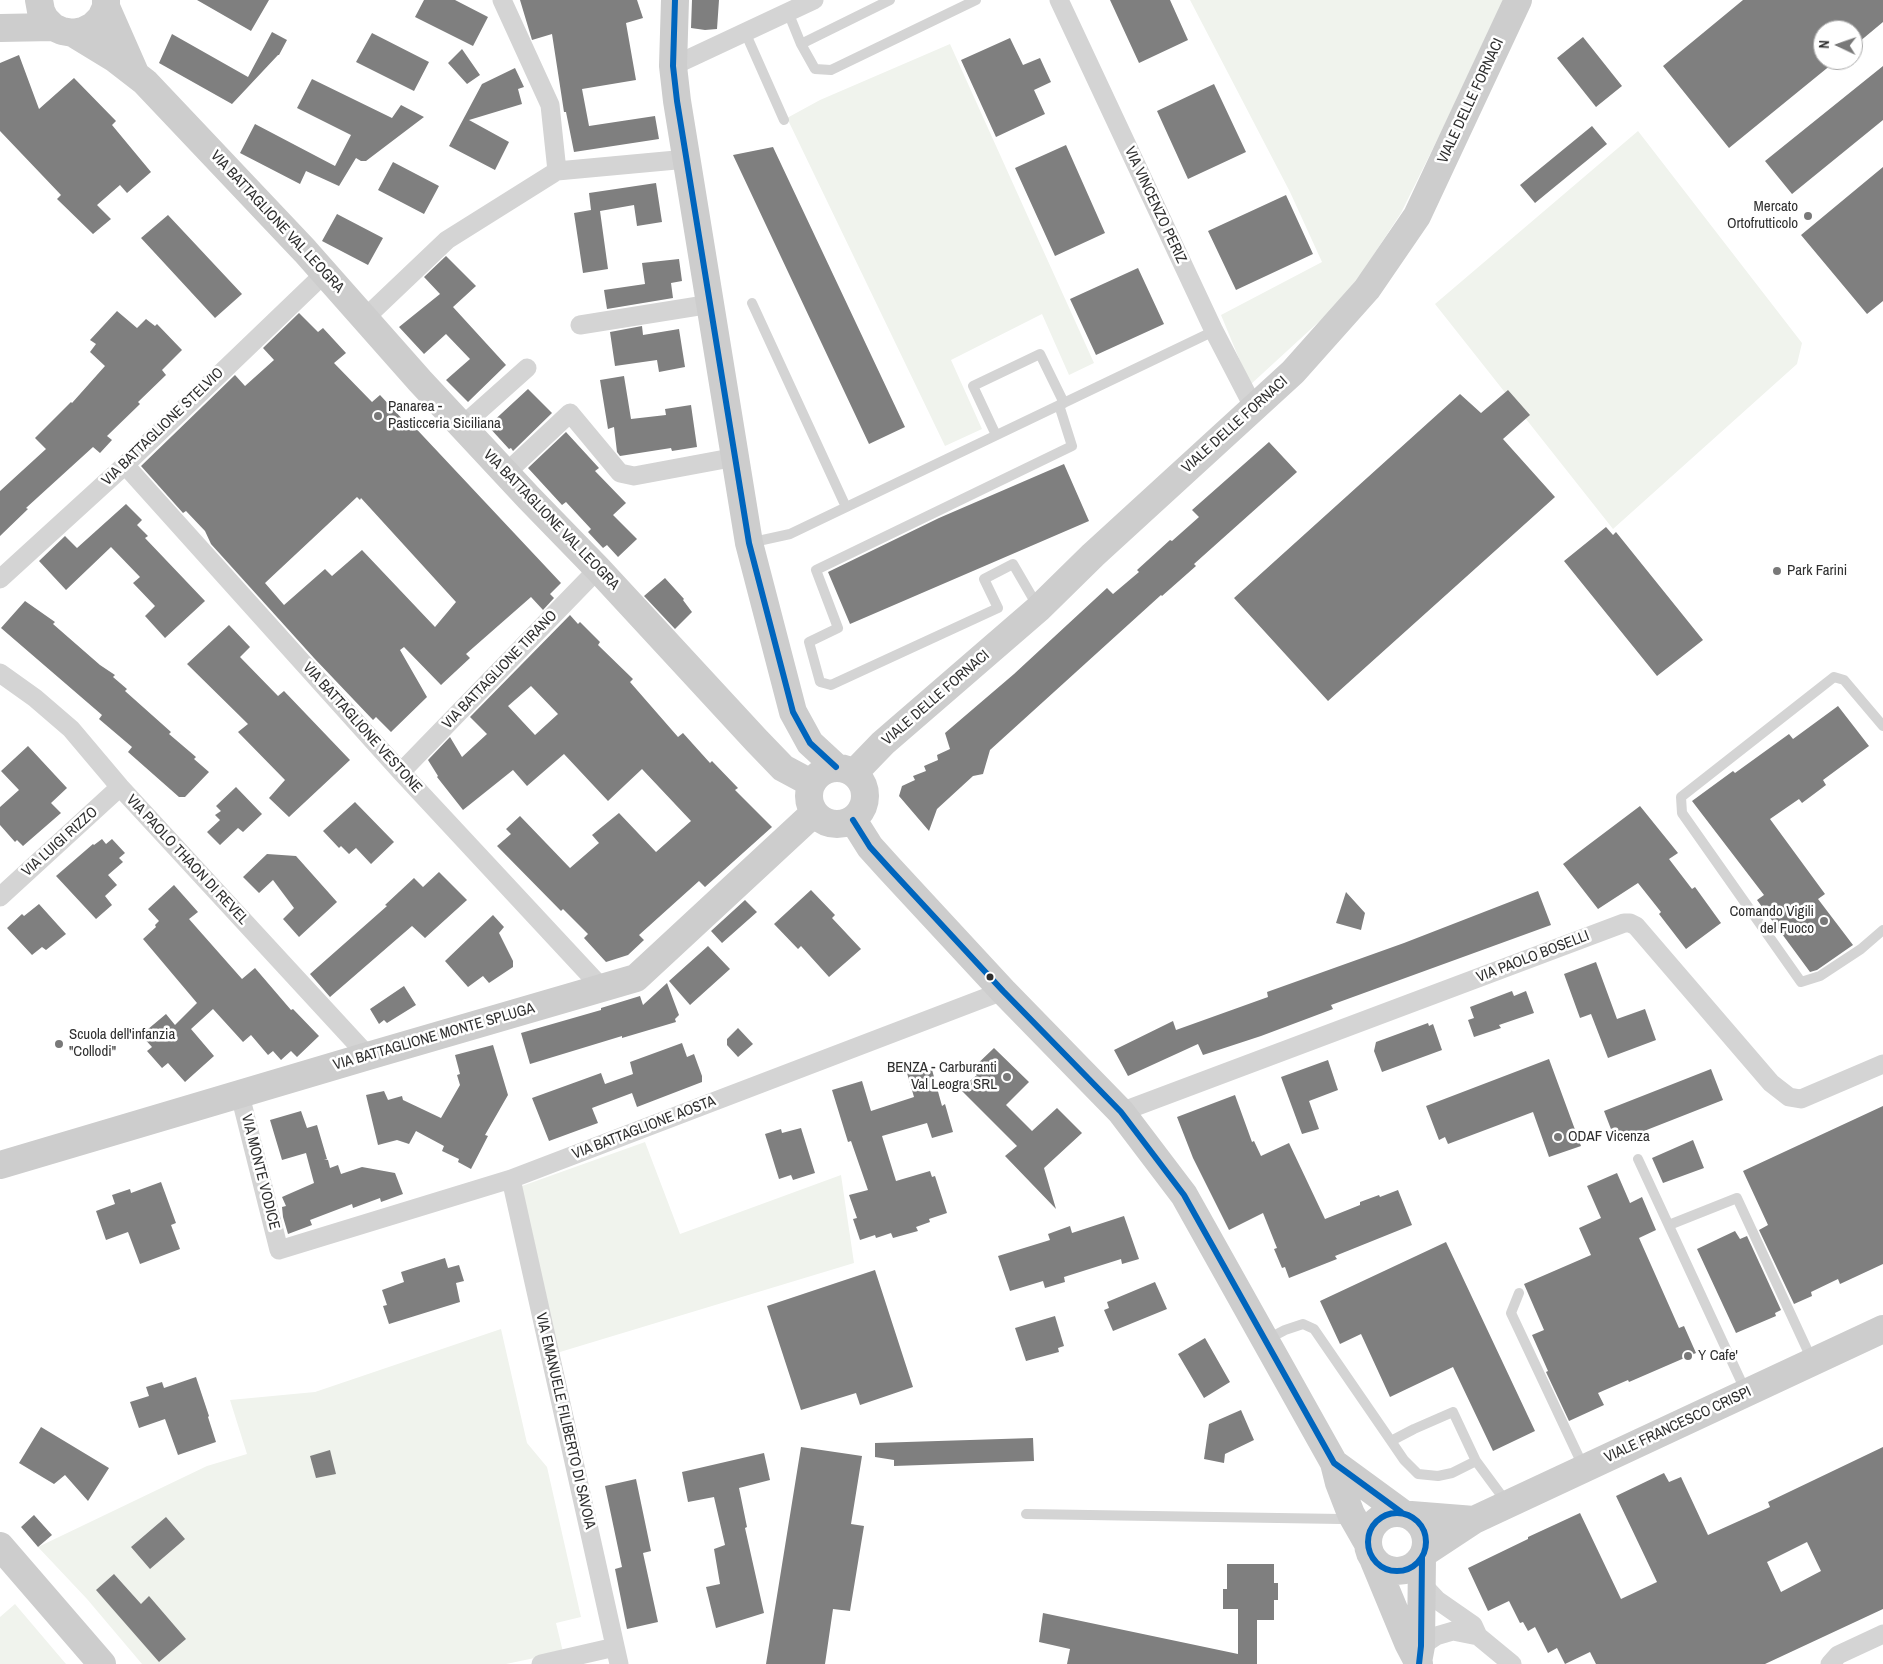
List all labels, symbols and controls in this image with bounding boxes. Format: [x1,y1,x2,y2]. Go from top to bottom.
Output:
north arrow [1813,20,1863,70]
street label: VIALE DELLE FORNACI [1434,36,1508,166]
text: N [1815,40,1833,49]
street label: VIA VINCENZO PERIZ [1120,144,1190,266]
street label: VIA BATTAGLIONE VAL LEOGRA [206,147,348,297]
place label: Mercato Ortofrutticolo [1727,198,1798,233]
marker: Mercato Ortofrutticolo [1802,210,1814,222]
street label: VIA BATTAGLIONE STELVIO [98,364,228,490]
street label: VIALE DELLE FORNACI [1178,373,1292,477]
place label: Panarea - Pasticceria Siciliana [388,398,501,433]
marker: Panarea - Pasticceria Siciliana [372,410,384,422]
street label: VIA BATTAGLIONE VAL LEOGRA [479,446,623,594]
place label: Park Farini [1787,562,1847,580]
marker: Park Farini [1771,565,1783,577]
street label: VIA BATTAGLIONE TIRANO [439,607,561,733]
street label: VIALE DELLE FORNACI [879,647,993,749]
street label: VIA BATTAGLIONE VESTONE [299,659,425,797]
street label: VIA PAOLO THAON DI REVEL [122,791,252,929]
street label: VIA LUIGI RIZZO [18,803,102,881]
place label: Comando Vigili del Fuoco [1729,903,1814,938]
marker: Comando Vigili del Fuoco [1818,915,1830,927]
street label: VIA PAOLO BOSELLI [1474,927,1592,987]
unlabelled marker [985,972,995,982]
street label: VIA BATTAGLIONE MONTE SPLUGA [331,1000,537,1074]
place label: Scuola dell'infanzia "Collodi" [69,1026,175,1061]
marker: Scuola dell'infanzia "Collodi" [53,1038,65,1050]
place label: BENZA - Carburanti Val Leogra SRL [887,1059,997,1094]
marker: BENZA - Carburanti Val Leogra SRL [1001,1071,1013,1083]
street label: VIA BATTAGLIONE AOSTA [570,1092,718,1164]
street label: VIA MONTE VODICE [237,1112,283,1232]
place label: ODAF Vicenza [1568,1128,1650,1146]
marker: ODAF Vicenza [1552,1131,1564,1143]
street label: VIA EMANUELE FILIBERTO DI SAVOIA [531,1311,599,1531]
place label: Y Cafe' [1698,1347,1738,1365]
marker: Y Cafe' [1682,1350,1694,1362]
street label: VIALE FRANCESCO CRISPI [1602,1383,1754,1467]

